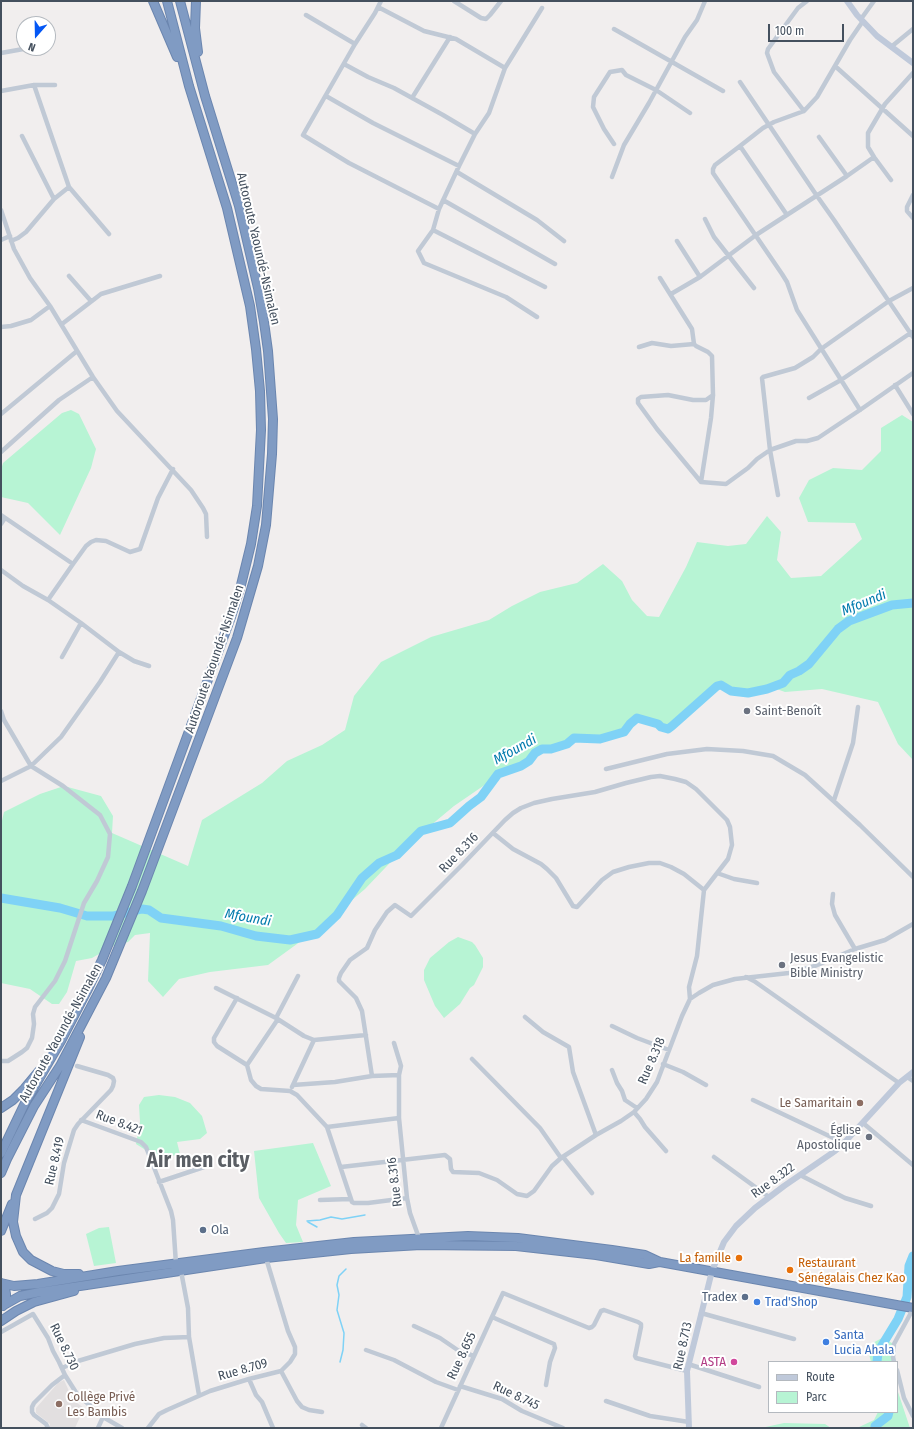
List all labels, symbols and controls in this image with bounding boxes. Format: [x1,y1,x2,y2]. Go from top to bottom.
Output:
north arrow [16,16,56,56]
scale bar [770,16,846,42]
text: 100 m [775,24,804,38]
text: N [27,40,37,54]
street label: Autoroute Yaoundé-Nsimalen [233,171,283,327]
street label: Autoroute Yaoundé-Nsimalen [182,583,248,735]
water label: Mfoundi [839,586,889,620]
place label: Saint-Benoît [755,703,821,719]
marker: Saint-Benoît [742,706,752,716]
water label: Mfoundi [490,731,540,769]
street label: Rue 8.316 [436,830,482,876]
water label: Mfoundi [224,906,272,930]
place label: Jesus Evangelistic Bible Ministry [790,950,883,981]
marker: Jesus Evangelistic Bible Ministry [777,960,787,970]
street label: Autoroute Yaoundé-Nsimalen [16,961,106,1105]
street label: Rue 8.318 [635,1035,669,1087]
place label: Le Samaritain [779,1095,852,1111]
marker: Le Samaritain [855,1098,865,1108]
street label: Rue 8.421 [93,1107,145,1139]
place label: Église Apostolique [797,1122,861,1153]
marker: Église Apostolique [864,1132,874,1142]
street label: Rue 8.419 [42,1135,68,1187]
district label: Air men city [147,1148,249,1174]
street label: Rue 8.316 [384,1156,406,1208]
street label: Rue 8.322 [748,1160,798,1202]
place label: Ola [211,1222,229,1238]
marker: Ola [198,1225,208,1235]
place label: La famille [679,1250,731,1266]
marker: La famille [734,1253,744,1263]
place label: Restaurant Sénégalais Chez Kao [798,1255,906,1286]
marker: Restaurant Sénégalais Chez Kao [785,1265,795,1275]
place label: Tradex [702,1289,737,1305]
marker: Tradex [740,1292,750,1302]
place label: Trad'Shop [765,1294,818,1310]
marker: Trad'Shop [752,1297,762,1307]
street label: Rue 8.730 [46,1321,82,1373]
street label: Rue 8.713 [670,1321,696,1371]
place label: Santa Lucia Ahala [834,1327,894,1358]
street label: Rue 8.655 [444,1330,480,1382]
marker: Santa Lucia Ahala [821,1337,831,1347]
place label: ASTA [701,1354,726,1370]
street label: Rue 8.709 [216,1356,270,1384]
marker: ASTA [729,1357,739,1367]
legend [768,1361,898,1413]
text: Route [806,1370,835,1384]
street label: Rue 8.745 [490,1378,542,1414]
place label: Collège Privé Les Bambis [67,1389,135,1420]
text: Parc [806,1390,827,1404]
marker: Collège Privé Les Bambis [54,1399,64,1409]

